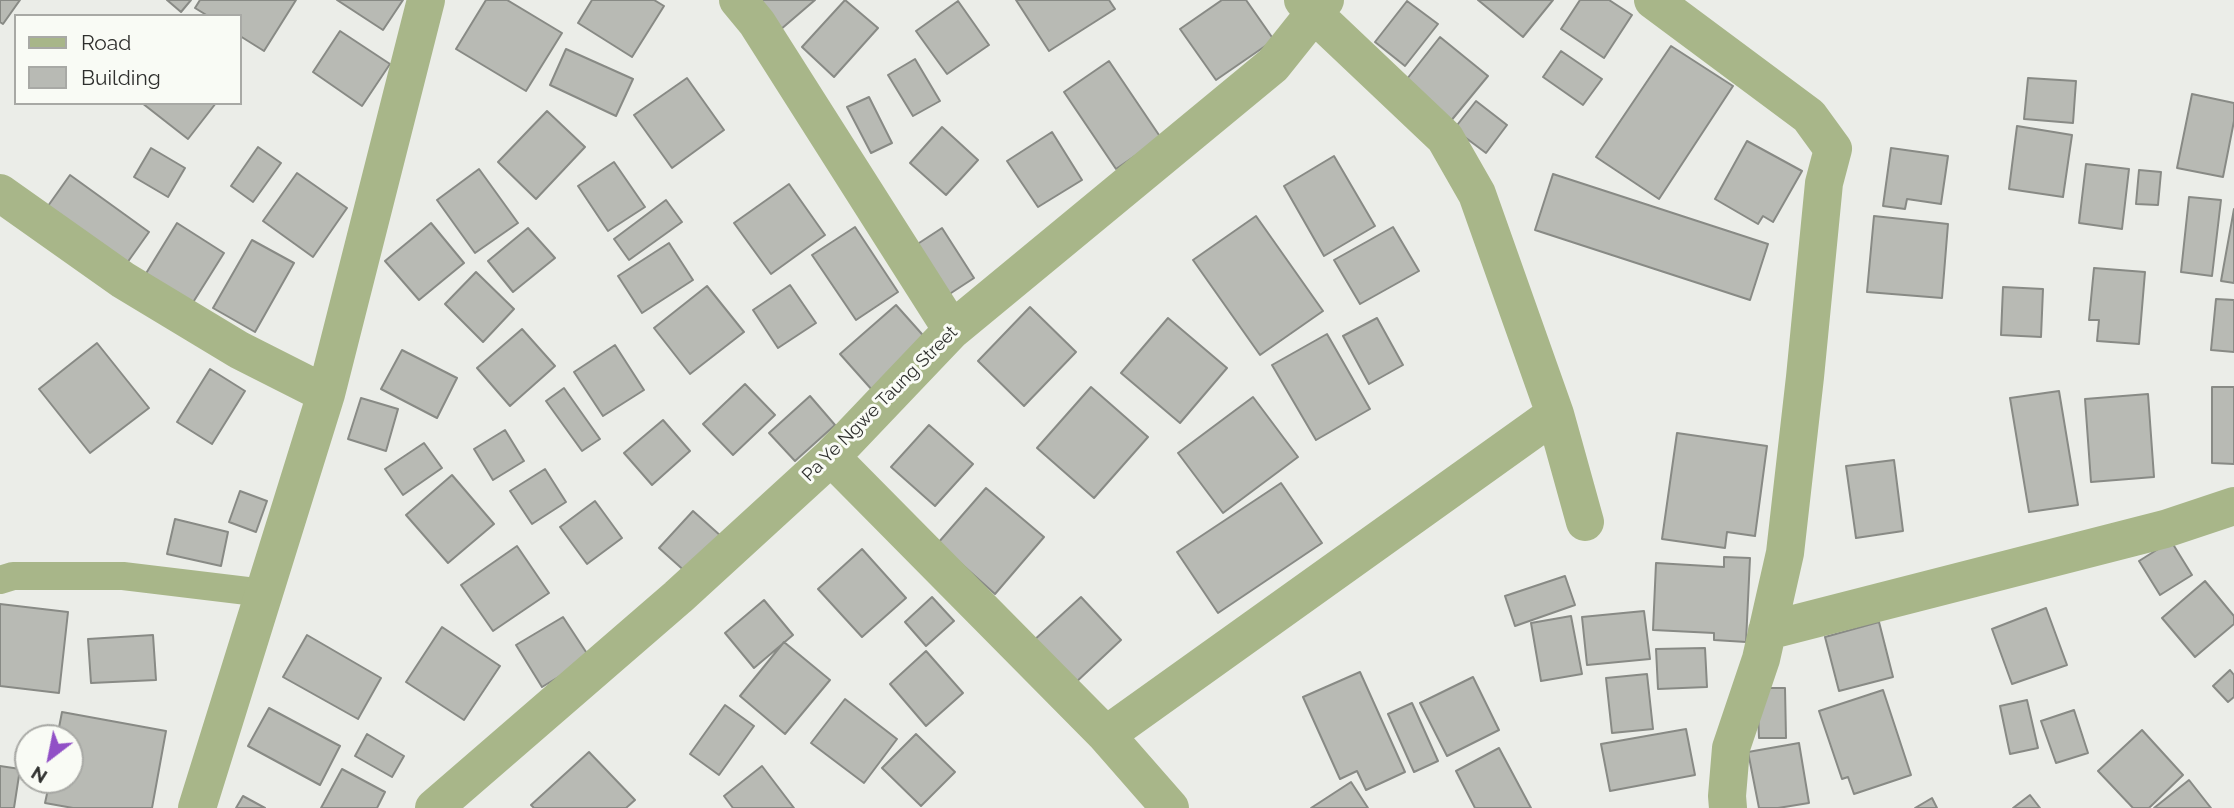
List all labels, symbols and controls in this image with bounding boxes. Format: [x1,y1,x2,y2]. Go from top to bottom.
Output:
legend [14,14,242,105]
text: Road [81,30,131,55]
text: Building [81,65,161,90]
street label: Pa Ye Ngwe Taung Street [798,322,962,486]
north arrow [14,724,84,794]
text: N [27,762,51,788]

